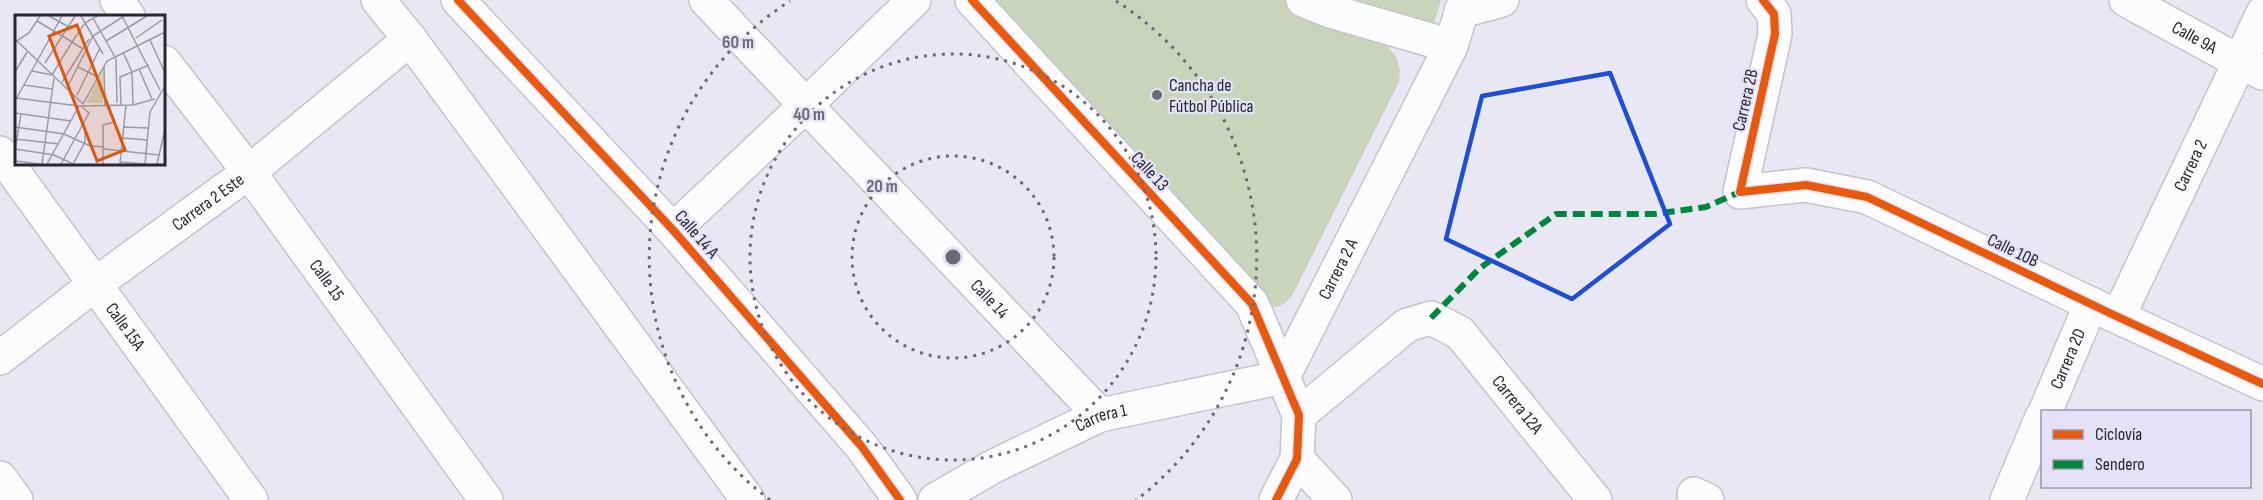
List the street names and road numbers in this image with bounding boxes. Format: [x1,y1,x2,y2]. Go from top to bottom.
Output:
street label: Calle 9A [2168,17,2221,59]
street label: Carrera 2B [1728,67,1763,133]
street label: Carrera 2 [2170,136,2212,195]
street label: Calle 13 [1126,147,1173,195]
street label: Carrera 2 Este [168,169,248,236]
street label: Calle 14 A [670,206,723,263]
street label: Calle 10B [1984,229,2042,272]
street label: Carrera 2 A [1314,235,1363,303]
street label: Calle 15 [305,256,348,305]
street label: Calle 14 [966,275,1013,323]
street label: Calle 15A [101,299,149,355]
street label: Carrera 2D [2046,325,2090,392]
street label: Carrera 12A [1487,371,1547,438]
street label: Carrera 1 [1072,400,1129,436]

